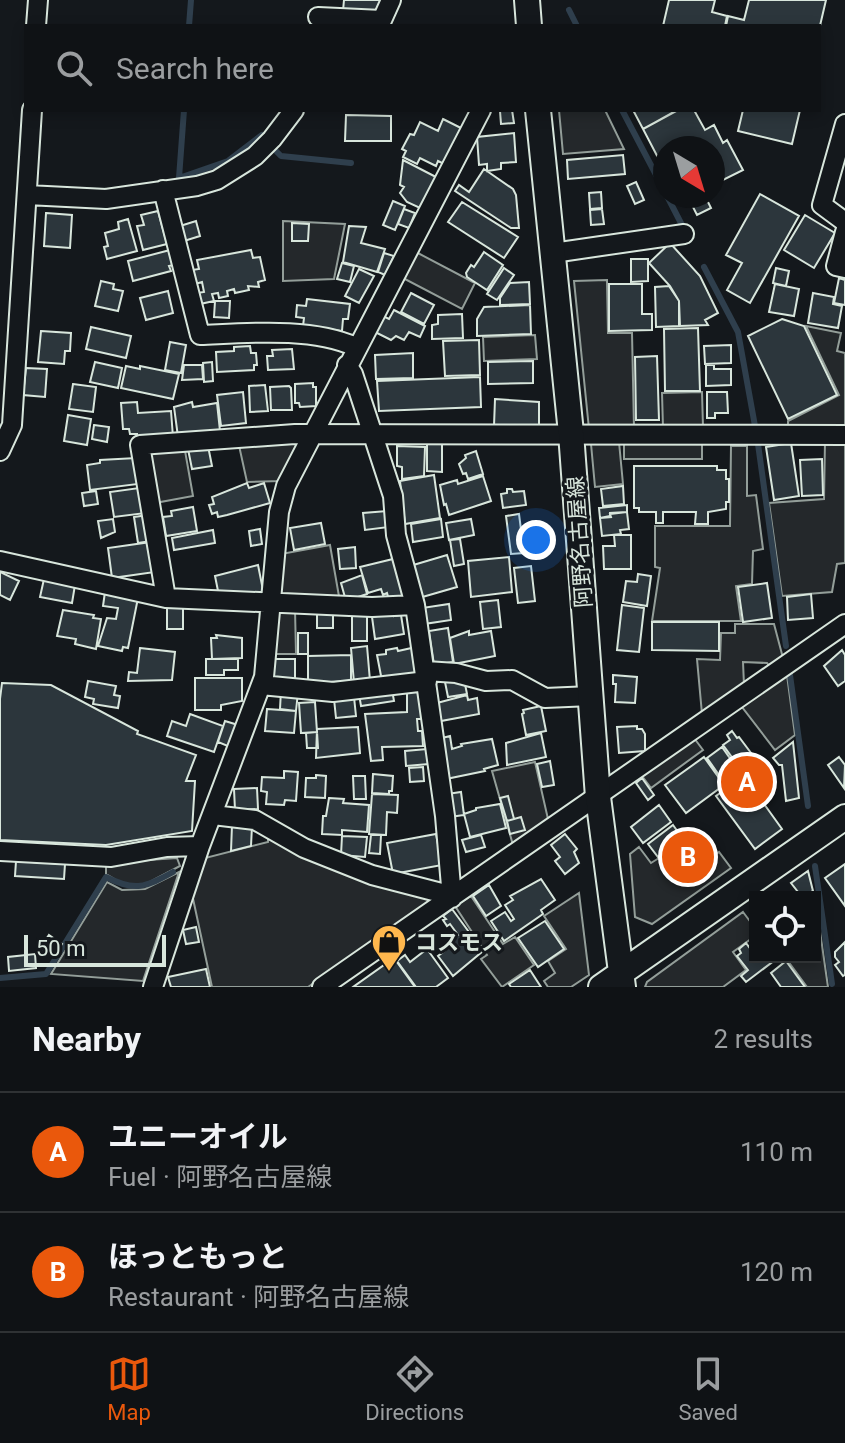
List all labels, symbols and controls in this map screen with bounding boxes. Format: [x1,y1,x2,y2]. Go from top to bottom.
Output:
search box [24,24,821,112]
icon: search [52,46,96,90]
text: Search here [116,51,274,86]
north arrow [653,136,725,208]
street label: 阿野名古屋線 [562,475,597,609]
your location [516,520,556,560]
pin: A [721,752,773,812]
pin: B [662,827,714,887]
map controls [749,891,821,963]
button: locate [749,891,821,963]
shop icon: コスモス [370,923,408,973]
place label: コスモス [415,930,503,955]
scale bar [24,931,166,967]
text: 50 m [36,936,85,961]
text: Nearby [32,1019,141,1059]
text: 2 results [714,1024,813,1054]
text: ユニーオイル [108,1119,288,1154]
text: A [49,1137,67,1167]
text: 110 m [740,1137,813,1167]
text: Fuel · 阿野名古屋線 [108,1162,332,1192]
text: ほっともっと [108,1239,288,1274]
text: B [50,1257,66,1287]
text: 120 m [740,1257,813,1287]
text: Restaurant · 阿野名古屋線 [108,1282,409,1312]
tab: Map [107,1352,151,1425]
tab: Directions [365,1352,464,1425]
tab: Saved [678,1352,738,1425]

